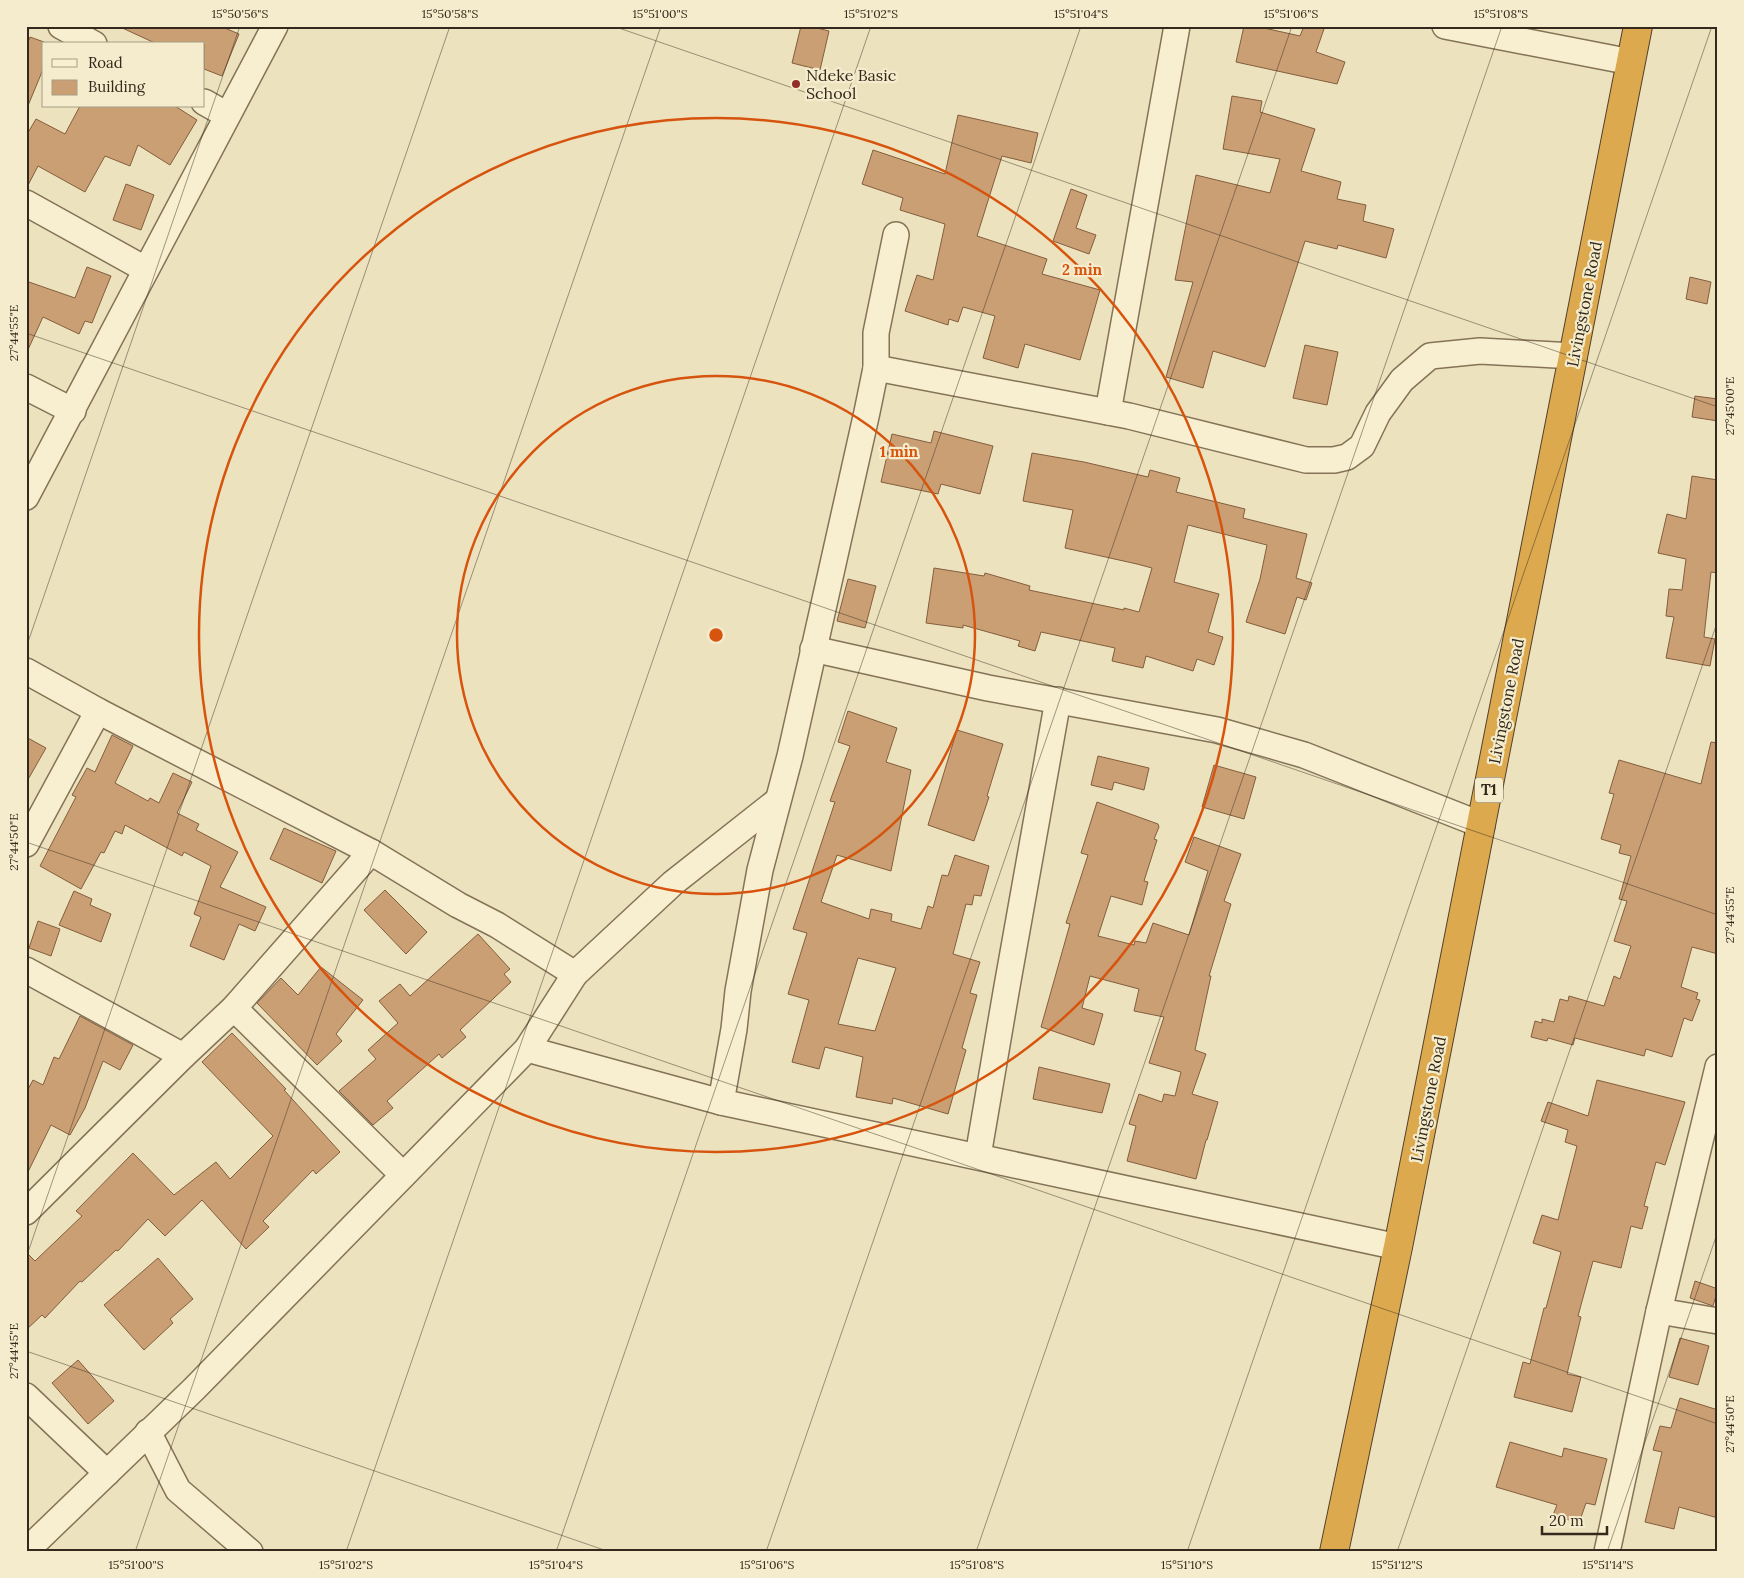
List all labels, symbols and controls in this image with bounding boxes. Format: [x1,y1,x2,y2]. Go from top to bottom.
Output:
text: 15°50'56"S [212,6,269,21]
text: 15°50'58"S [422,6,478,21]
text: 15°51'00"S [632,6,688,21]
text: 15°51'02"S [844,6,898,21]
text: 15°51'04"S [1054,6,1108,21]
text: 15°51'06"S [1264,6,1318,21]
text: 15°51'08"S [1474,6,1528,21]
legend [42,42,205,108]
text: Road [88,53,123,72]
place label: Ndeke Basic School [806,65,896,103]
text: Building [88,77,146,96]
marker: Ndeke Basic School [790,78,802,90]
street label: Livingstone Road [1562,239,1606,369]
text: 2 min [1062,260,1103,279]
text: 27°44'55"E [6,305,21,361]
text: 27°45'00"E [1722,377,1737,435]
text: 1 min [880,442,919,461]
centre of rings [707,626,725,644]
street label: Livingstone Road [1484,636,1528,766]
road number: T1 [1475,778,1503,802]
text: 27°44'50"E [6,813,21,871]
text: 27°44'55"E [1722,887,1737,943]
street label: Livingstone Road [1406,1034,1450,1164]
text: 27°44'45"E [6,1323,21,1379]
text: 27°44'50"E [1722,1395,1737,1453]
scale bar [1542,1503,1606,1535]
text: 20 m [1549,1511,1584,1530]
text: 15°51'00"S [108,1557,164,1572]
text: 15°51'02"S [319,1557,373,1572]
text: 15°51'04"S [529,1557,583,1572]
text: 15°51'06"S [740,1557,794,1572]
text: 15°51'08"S [950,1557,1004,1572]
text: 15°51'10"S [1161,1557,1213,1572]
text: 15°51'12"S [1372,1557,1423,1572]
text: 15°51'14"S [1583,1557,1634,1572]

